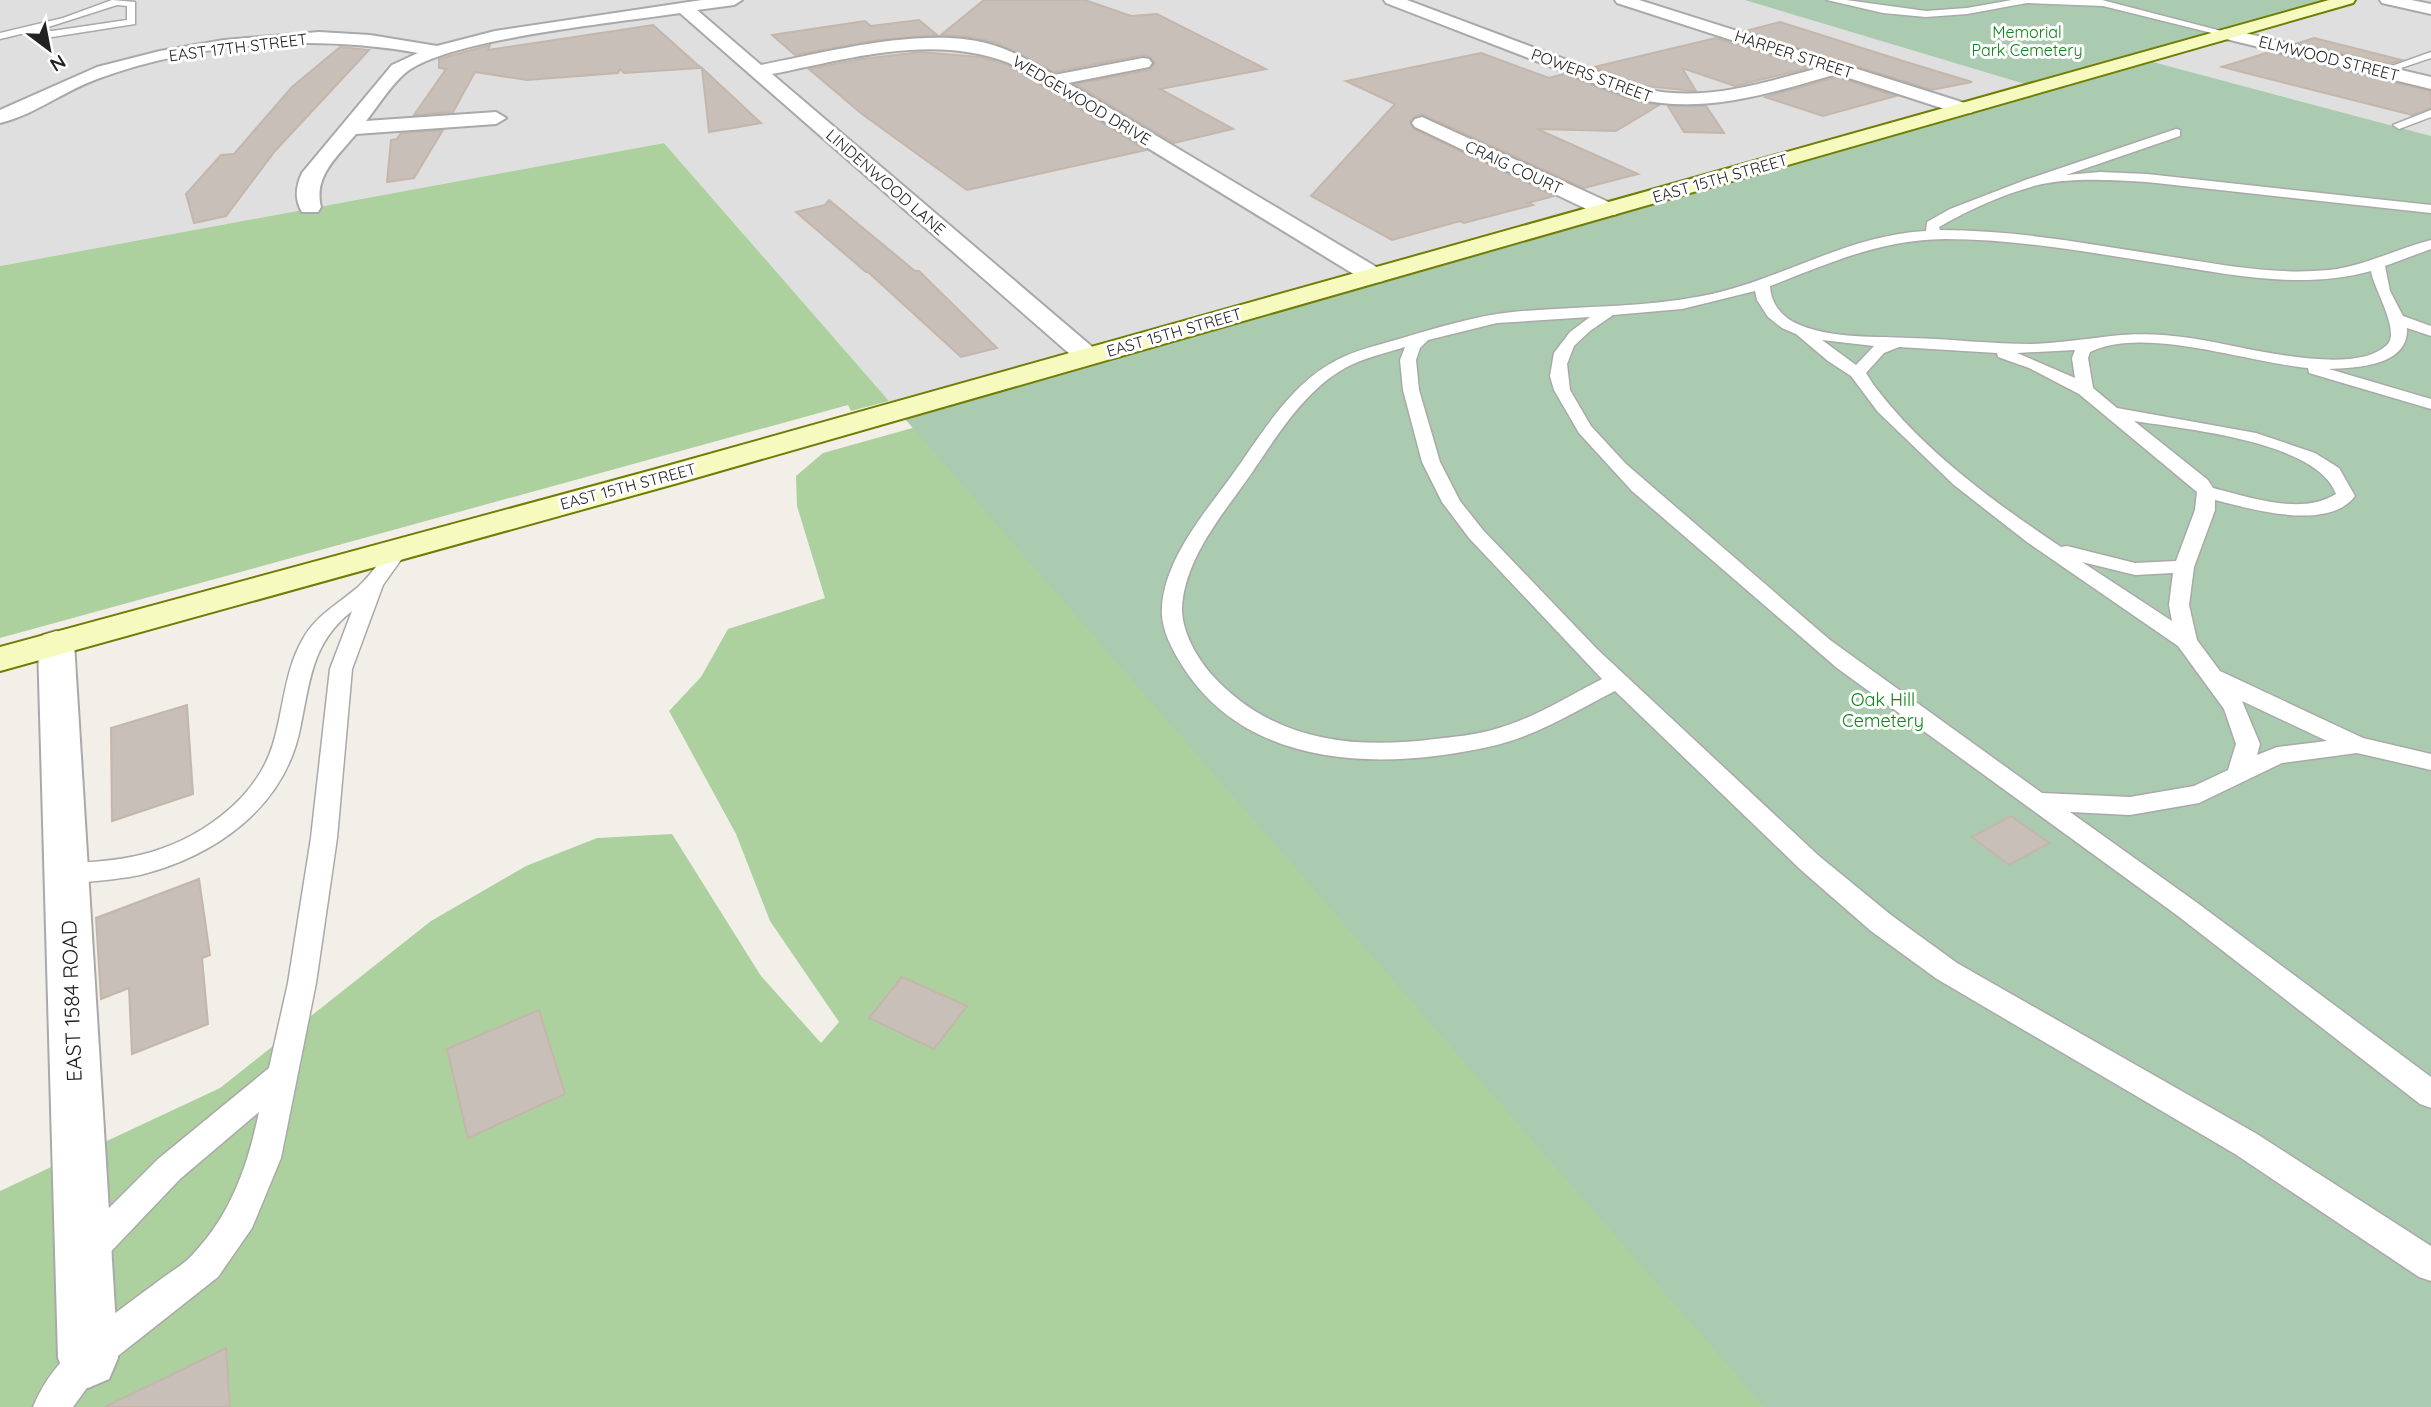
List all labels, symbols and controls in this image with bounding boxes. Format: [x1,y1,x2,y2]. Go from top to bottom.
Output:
north arrow [14,14,84,84]
park label: Memorial Park Cemetery [1972,22,2083,60]
street label: HARPER STREET [1732,25,1856,83]
street label: EAST 17TH STREET [168,29,309,65]
street label: ELMWOOD STREET [2257,31,2402,85]
street label: POWERS STREET [1529,44,1656,106]
text: N [46,50,70,77]
street label: WEDGEWOOD DRIVE [1009,51,1155,149]
street label: LINDENWOOD LANE [822,125,950,239]
street label: CRAIG COURT [1462,136,1566,198]
street label: EAST 15TH STREET [1650,149,1790,207]
street label: EAST 15TH STREET [1104,303,1244,361]
street label: EAST 15TH STREET [558,458,698,514]
park label: Oak Hill Cemetery [1842,688,1924,732]
street label: EAST 1584 ROAD [55,920,87,1082]

